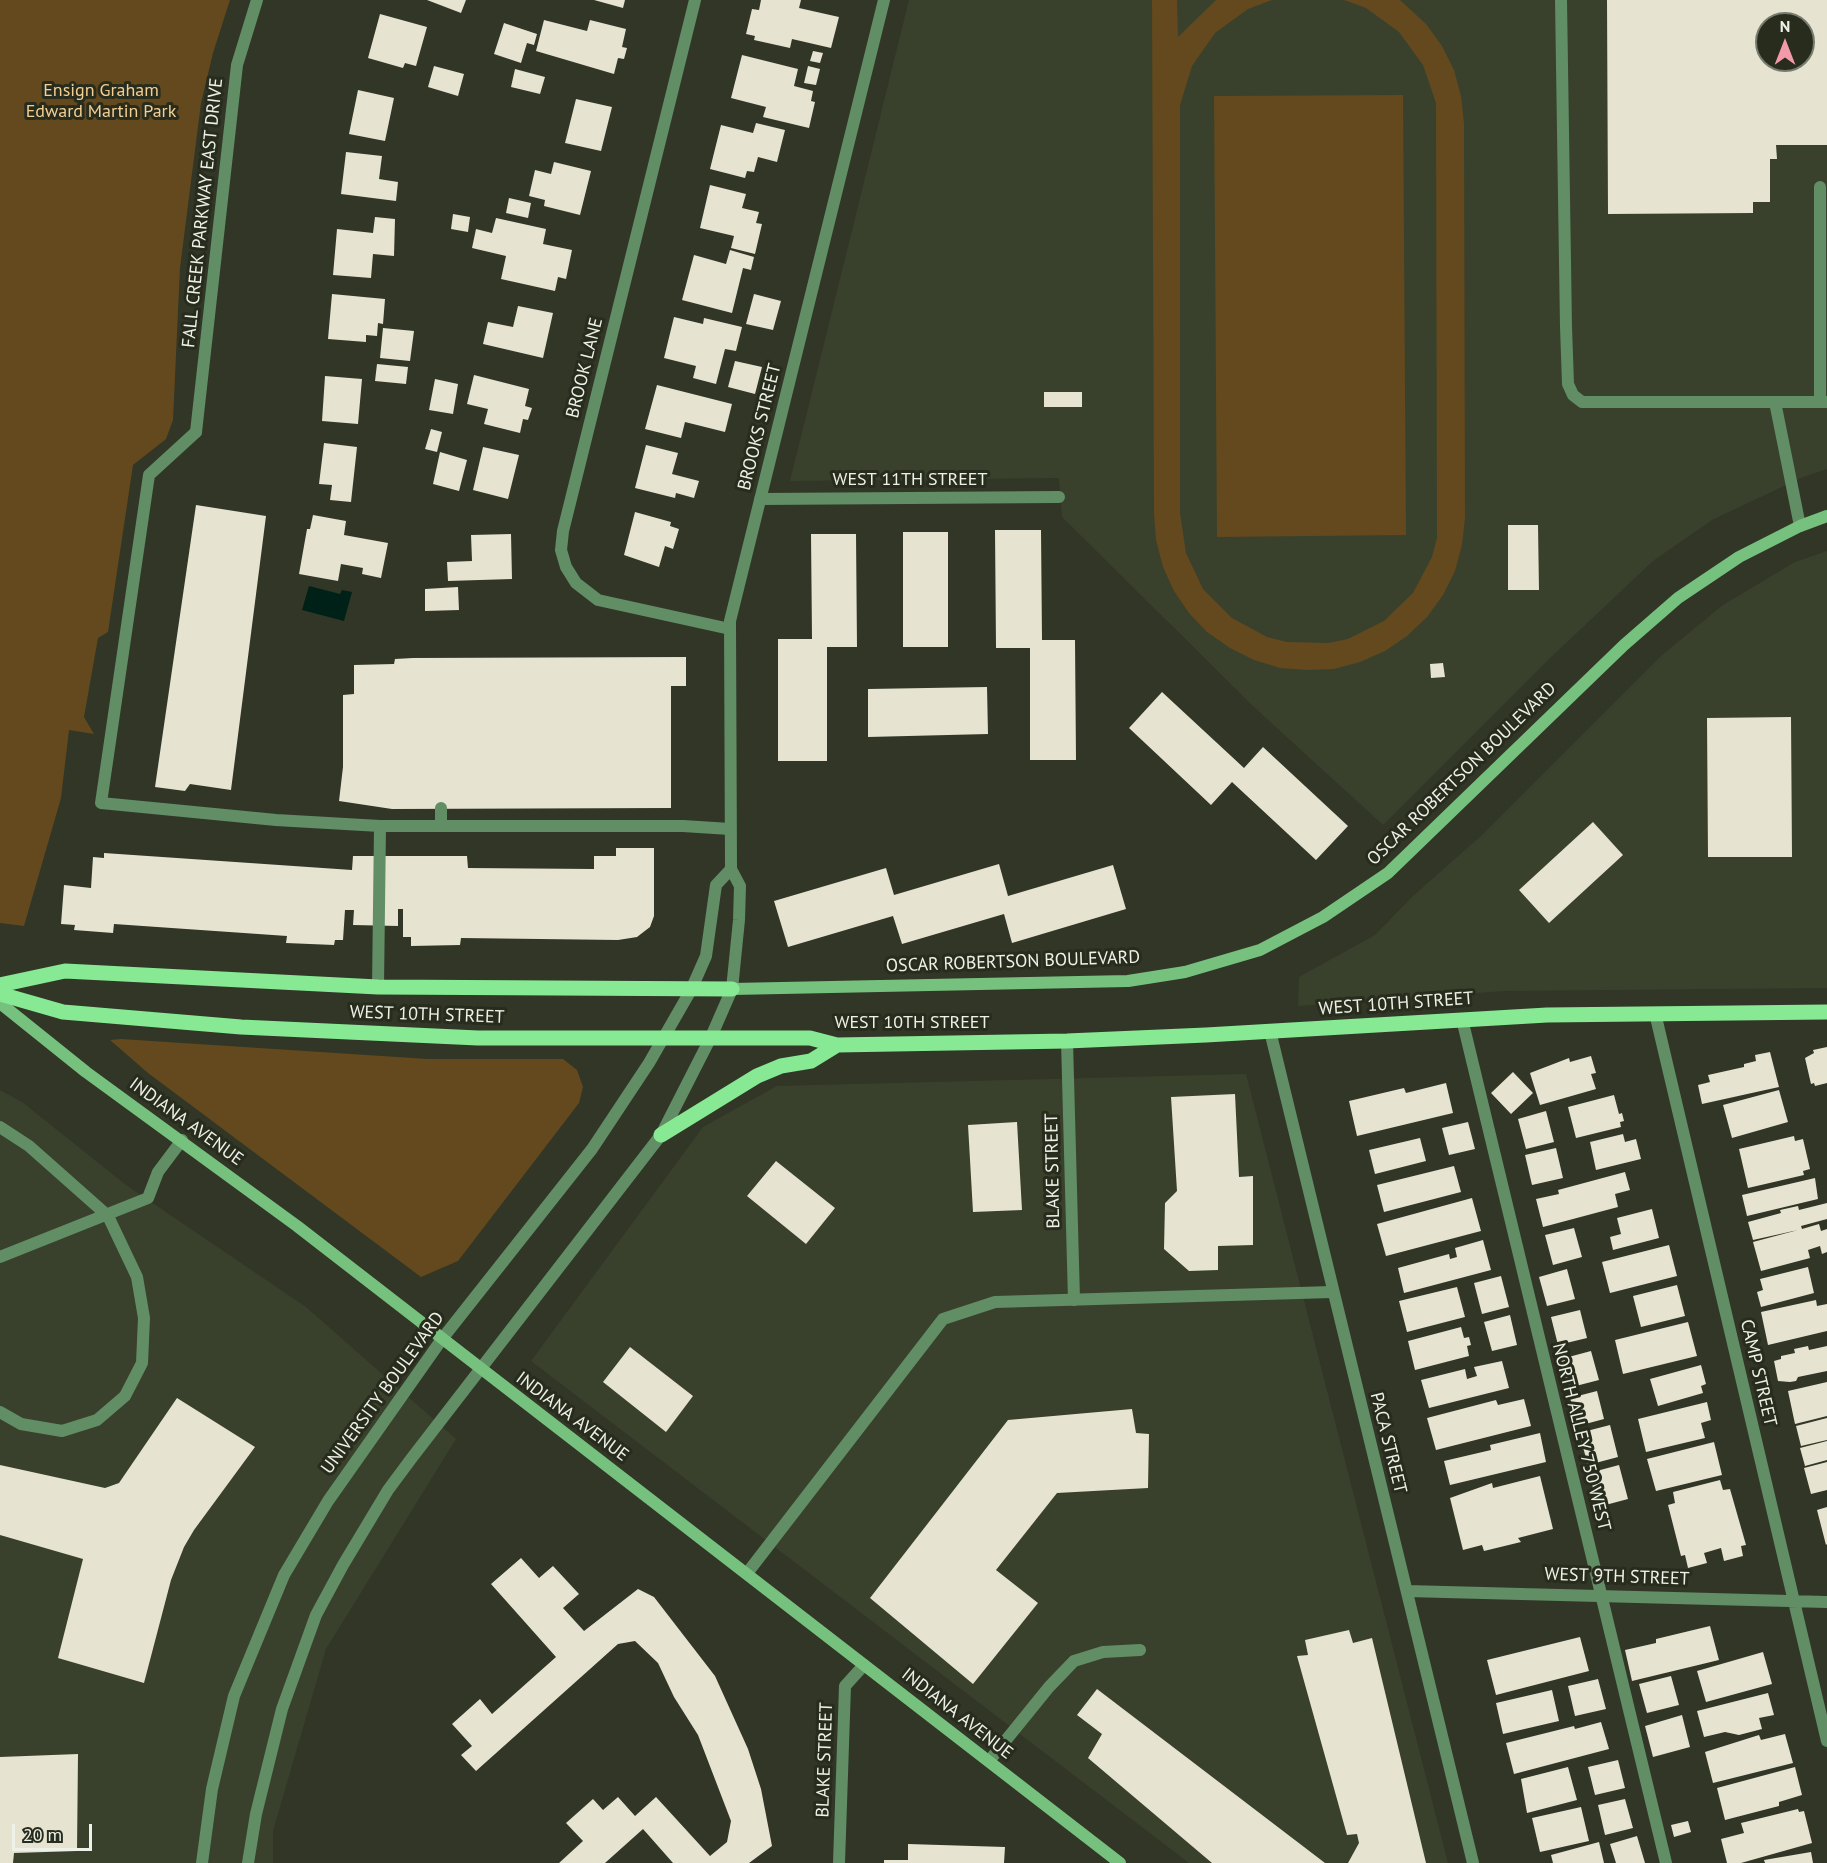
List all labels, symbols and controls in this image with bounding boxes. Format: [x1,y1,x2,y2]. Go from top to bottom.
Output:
north arrow [1755,12,1815,72]
text: N [1780,16,1790,36]
street label: FALL CREEK PARKWAY EAST DRIVE [178,77,228,349]
park label: Ensign Graham Edward Martin Park [26,80,176,122]
street label: BROOK LANE [562,316,608,420]
street label: BROOKS STREET [734,361,786,493]
street label: WEST 11TH STREET [833,469,987,491]
street label: OSCAR ROBERTSON BOULEVARD [1363,678,1561,870]
street label: OSCAR ROBERTSON BOULEVARD [885,947,1141,977]
street label: WEST 10TH STREET [1318,988,1474,1020]
street label: WEST 10TH STREET [349,1002,505,1028]
street label: WEST 10TH STREET [835,1012,989,1034]
street label: INDIANA AVENUE [125,1073,247,1171]
street label: BLAKE STREET [1041,1113,1065,1229]
street label: UNIVERSITY BOULEVARD [317,1308,449,1478]
street label: CAMP STREET [1735,1317,1781,1429]
street label: NORTH ALLEY 750 WEST [1547,1341,1615,1533]
street label: INDIANA AVENUE [511,1368,633,1466]
street label: PACA STREET [1365,1390,1411,1496]
street label: WEST 9TH STREET [1544,1564,1690,1590]
street label: INDIANA AVENUE [897,1664,1017,1764]
street label: BLAKE STREET [812,1702,838,1818]
scale bar [15,1812,94,1850]
text: 20 m [23,1823,62,1846]

